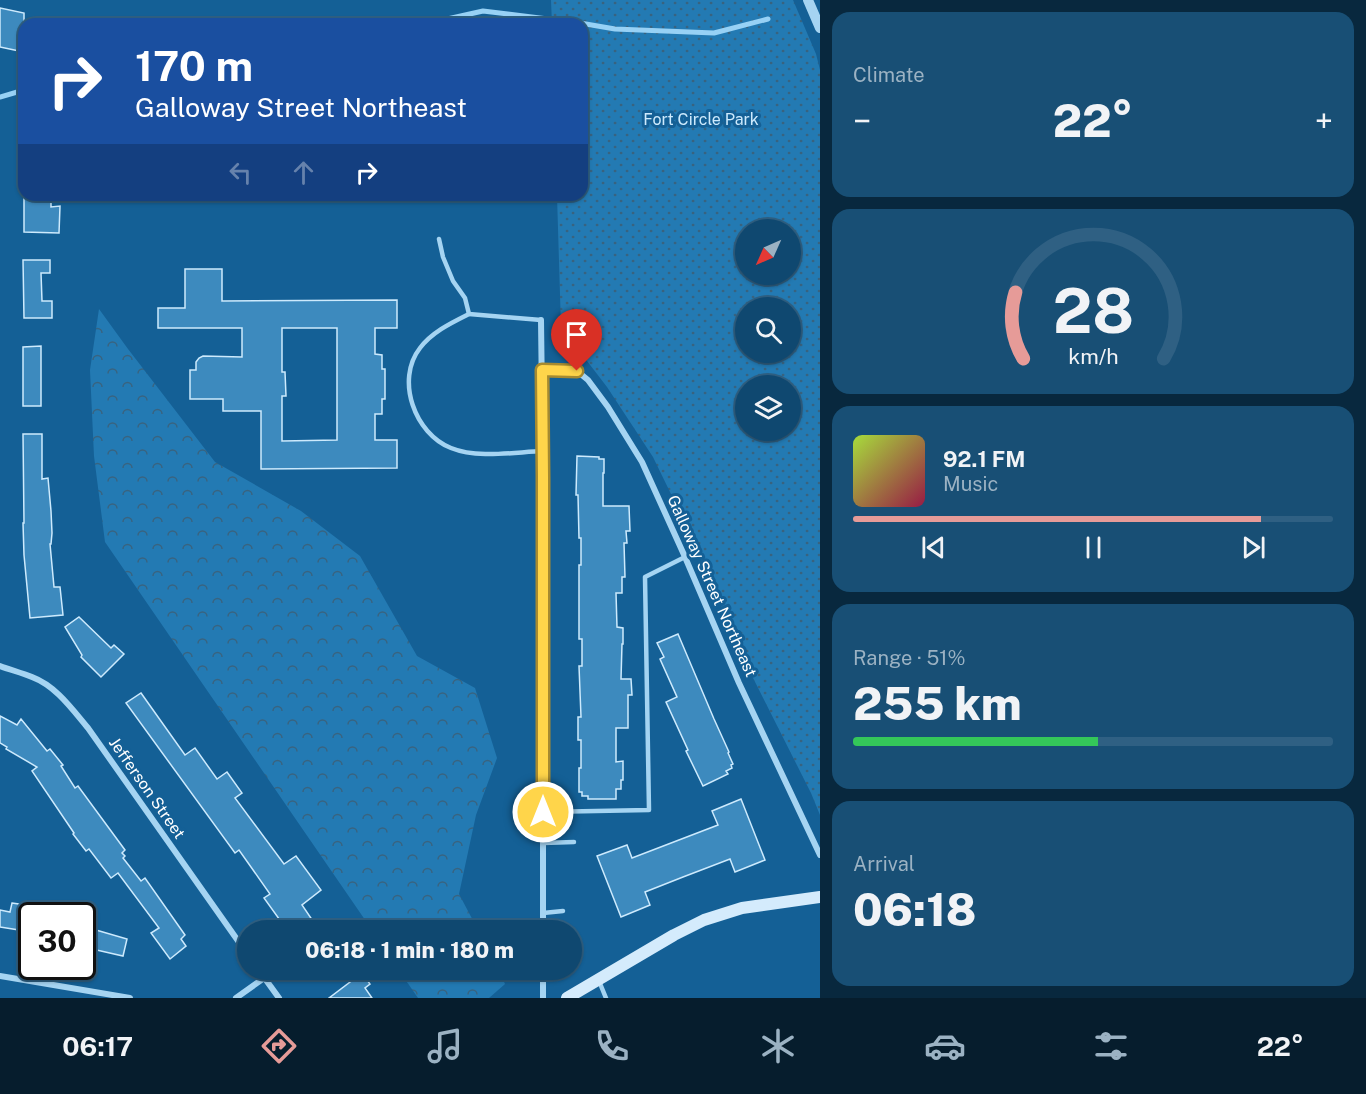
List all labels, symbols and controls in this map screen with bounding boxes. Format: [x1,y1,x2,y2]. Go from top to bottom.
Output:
text: 170 m [135,41,253,90]
icon: right [36,42,114,120]
text: Climate [853,63,925,87]
text: Galloway Street Northeast [135,91,467,123]
text: 22° [1053,94,1133,147]
text: − [853,102,871,140]
text: + [1315,102,1333,140]
park label: Fort Circle Park [643,110,759,129]
icon: left [224,156,257,189]
icon: ahead [287,156,320,189]
icon: right [350,156,383,189]
north arrow [735,219,801,285]
map controls [735,219,801,441]
text: 28 [1052,274,1134,347]
button: search [735,297,801,363]
pin [551,309,602,371]
icon: arrive [560,318,593,351]
text: km/h [1068,344,1118,369]
button: layers [735,375,801,441]
text: 92.1 FM [943,446,1025,472]
text: Music [943,472,998,496]
street label: Galloway Street Northeast [663,492,761,680]
icon: previous [917,531,950,564]
icon: pause [1077,531,1110,564]
icon: next [1237,531,1270,564]
text: Range · 51% [853,646,965,670]
text: 255 km [853,677,1022,730]
street label: Jefferson Street [105,734,189,842]
position arrow [511,780,575,844]
text: Arrival [853,852,915,876]
text: 06:18 [853,883,977,936]
speed limit sign: 30 [18,902,96,980]
text: 06:18 · 1 min · 180 m [305,937,514,963]
icon: directions [258,1025,300,1067]
icon: music [424,1025,466,1067]
icon: phone [591,1025,633,1067]
icon: climate [757,1025,799,1067]
icon: car [924,1025,966,1067]
icon: filters [1090,1025,1132,1067]
text: 06:17 [62,1030,133,1062]
text: 22° [1257,1030,1304,1062]

